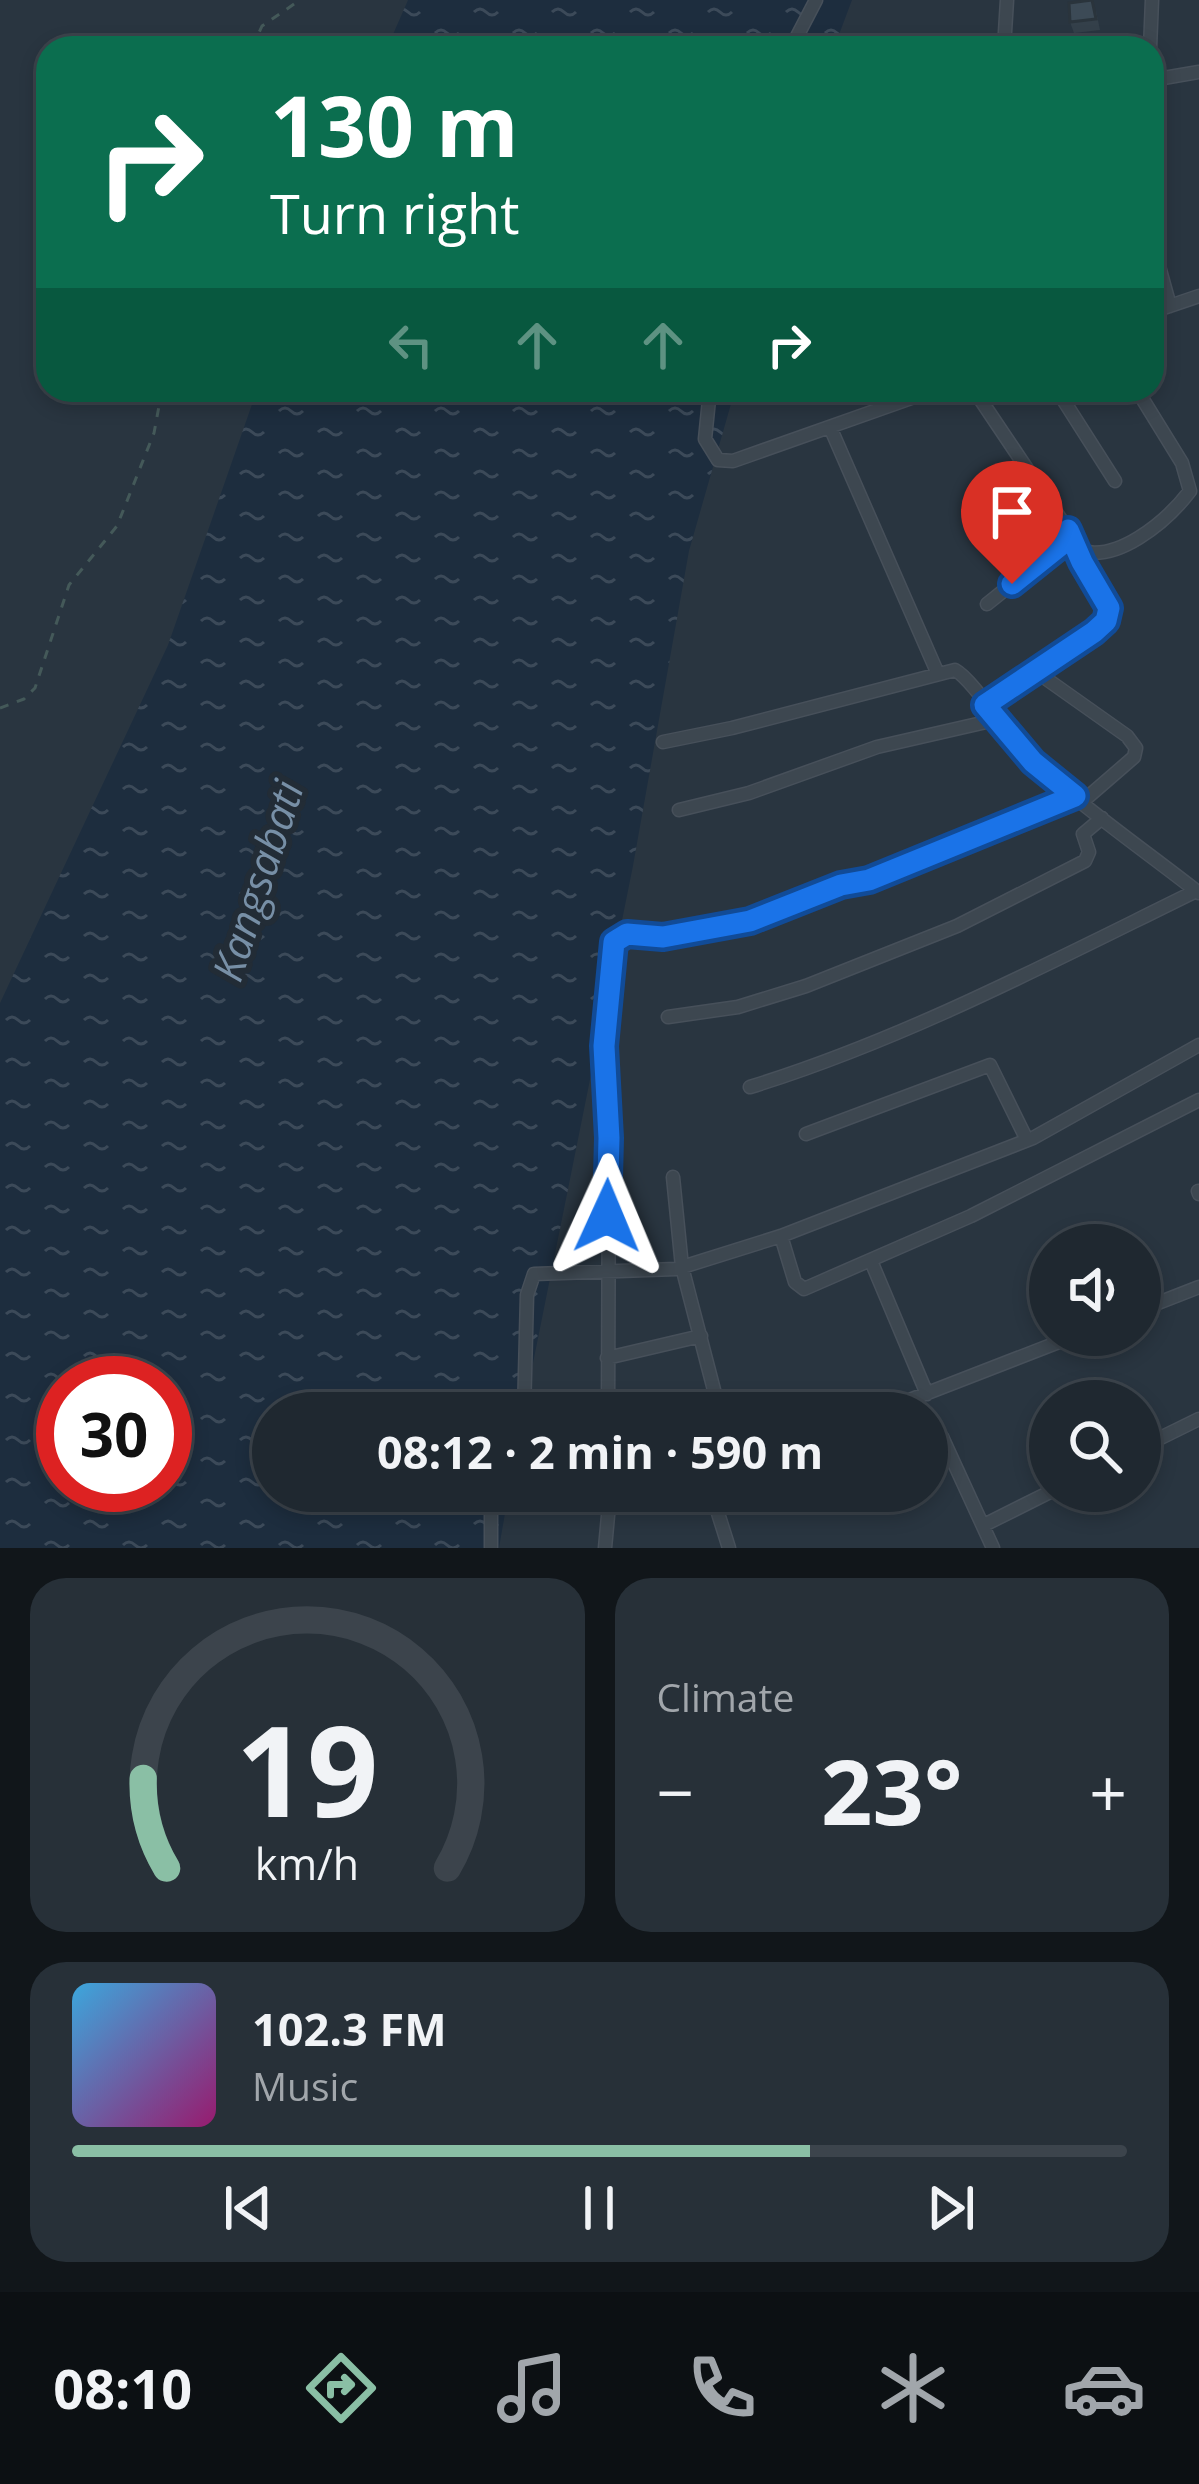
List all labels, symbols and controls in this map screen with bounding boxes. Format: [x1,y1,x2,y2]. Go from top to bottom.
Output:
text: 130 m [270,67,518,182]
icon: right [72,84,228,240]
text: Turn right [270,176,519,250]
icon: left [378,312,444,378]
icon: ahead [504,312,570,378]
icon: ahead [630,312,696,378]
icon: right [756,312,822,378]
pin [961,461,1063,584]
icon: arrive [979,479,1045,545]
water label: Kangsabati [197,772,316,988]
position arrow [544,1153,670,1279]
map controls [1029,1224,1161,1512]
button: sound [1029,1224,1161,1356]
speed limit sign: 30 [36,1356,192,1512]
button: search [1029,1380,1161,1512]
text: 08:12 · 2 min · 590 m [377,1421,823,1482]
text: Climate [657,1670,794,1723]
text: 19 [236,1684,379,1854]
text: 23° [821,1729,962,1851]
text: − [657,1746,694,1836]
text: + [1089,1746,1127,1836]
text: km/h [255,1834,359,1893]
text: 102.3 FM [252,1998,447,2059]
text: Music [252,2059,358,2112]
icon: previous [215,2175,281,2241]
icon: pause [566,2175,632,2241]
icon: next [918,2175,984,2241]
icon: directions [299,2346,383,2430]
icon: music [490,2346,574,2430]
icon: phone [680,2346,764,2430]
icon: climate [871,2346,955,2430]
icon: car [1062,2346,1146,2430]
text: 08:10 [53,2351,192,2425]

